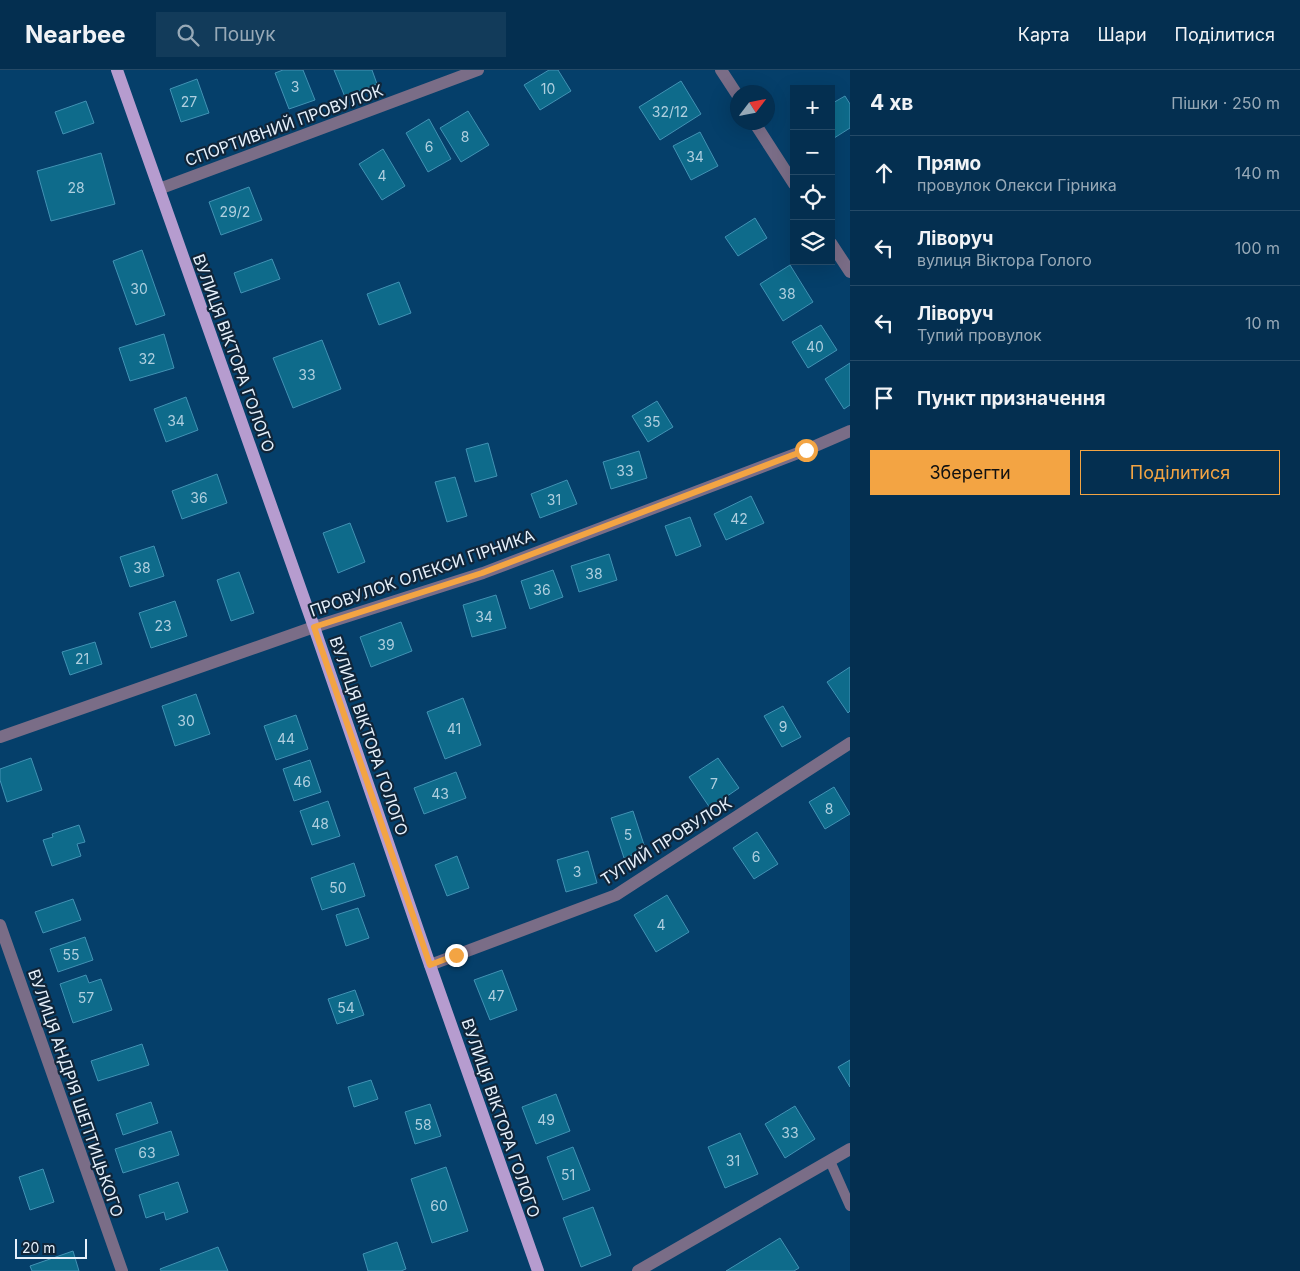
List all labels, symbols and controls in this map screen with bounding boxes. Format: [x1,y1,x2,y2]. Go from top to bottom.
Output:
search box [156,12,506,57]
text: Nearbee [25,20,126,49]
icon: search [174,21,202,49]
text: Пошук [214,23,275,46]
text: Карта [1018,24,1070,45]
text: Шари [1098,24,1147,45]
text: Поділитися [1175,24,1275,45]
house number: 3 [291,78,299,95]
street label: СПОРТИВНИЙ ПРОВУЛОК [182,80,386,170]
house number: 10 [541,80,555,97]
north arrow [730,85,775,130]
map controls [790,85,835,265]
button: + [790,85,835,130]
text: 4 хв [870,90,913,115]
house number: 27 [181,93,197,110]
text: Пішки · 250 m [1171,93,1280,113]
house number: 32/12 [652,103,688,120]
house number: 8 [461,128,469,145]
button: − [790,130,835,175]
house number: 6 [425,138,433,155]
house number: 34 [686,148,704,165]
text: Прямо [917,152,981,175]
icon: ahead [870,159,898,187]
text: 140 m [1235,163,1280,183]
house number: 4 [377,167,387,184]
button: locate [790,175,835,220]
text: провулок Олекси Гірника [917,175,1117,195]
house number: 28 [67,179,85,196]
house number: 29/2 [220,203,250,220]
button: layers [790,220,835,265]
text: Ліворуч [917,227,993,250]
icon: left [870,234,898,262]
text: 100 m [1235,238,1280,258]
text: вулиця Віктора Голого [917,250,1092,270]
street label: ВУЛИЦЯ ВІКТОРА ГОЛОГО [189,251,279,455]
house number: 30 [130,280,148,297]
house number: 38 [778,285,796,302]
text: Ліворуч [917,302,993,325]
icon: left [870,309,898,337]
text: 10 m [1245,313,1280,333]
text: Тупий провулок [917,325,1042,345]
house number: 40 [806,338,824,355]
house number: 32 [138,350,156,367]
house number: 33 [298,366,316,383]
icon: arrive [870,384,898,412]
text: Пункт призначення [917,387,1105,410]
house number: 34 [167,412,185,429]
house number: 35 [643,413,661,430]
route start [795,439,818,462]
button: Зберегти [870,450,1070,495]
button: Поділитися [1080,450,1280,495]
house number: 33 [616,462,634,479]
house number: 36 [190,489,208,506]
house number: 31 [547,491,561,508]
house number: 42 [730,510,748,527]
street label: ПРОВУЛОК ОЛЕКСИ ГІРНИКА [307,525,537,621]
house number: 38 [133,559,151,576]
house number: 38 [585,565,603,582]
house number: 36 [533,581,551,598]
house number: 34 [475,608,493,625]
house number: 23 [154,617,172,634]
street label: ВУЛИЦЯ ВІКТОРА ГОЛОГО [325,634,413,838]
house number: 39 [377,636,395,653]
house number: 21 [75,650,89,667]
house number: 30 [177,712,195,729]
house number: 9 [779,718,787,735]
house number: 41 [447,720,461,737]
house number: 44 [277,730,295,747]
house number: 46 [293,773,311,790]
house number: 7 [710,775,718,792]
house number: 43 [431,785,449,802]
street label: ТУПИЙ ПРОВУЛОК [597,792,735,889]
house number: 8 [825,800,833,817]
house number: 48 [311,815,329,832]
house number: 5 [624,826,632,843]
house number: 6 [752,848,760,865]
house number: 3 [573,863,581,880]
house number: 50 [329,879,347,896]
house number: 4 [656,916,666,933]
route end [445,944,468,967]
house number: 55 [62,946,80,963]
street label: ВУЛИЦЯ АНДРІЯ ШЕПТИЦЬКОГО [24,966,128,1220]
house number: 47 [488,987,505,1004]
house number: 57 [78,989,94,1006]
house number: 54 [337,999,355,1016]
street label: ВУЛИЦЯ ВІКТОРА ГОЛОГО [457,1016,545,1220]
house number: 49 [537,1111,555,1128]
house number: 58 [414,1116,432,1133]
house number: 33 [781,1124,799,1141]
house number: 63 [138,1144,156,1161]
house number: 31 [726,1152,740,1169]
house number: 51 [561,1166,575,1183]
house number: 60 [430,1197,448,1214]
scale bar [15,1236,88,1259]
text: 20 m [22,1239,56,1256]

